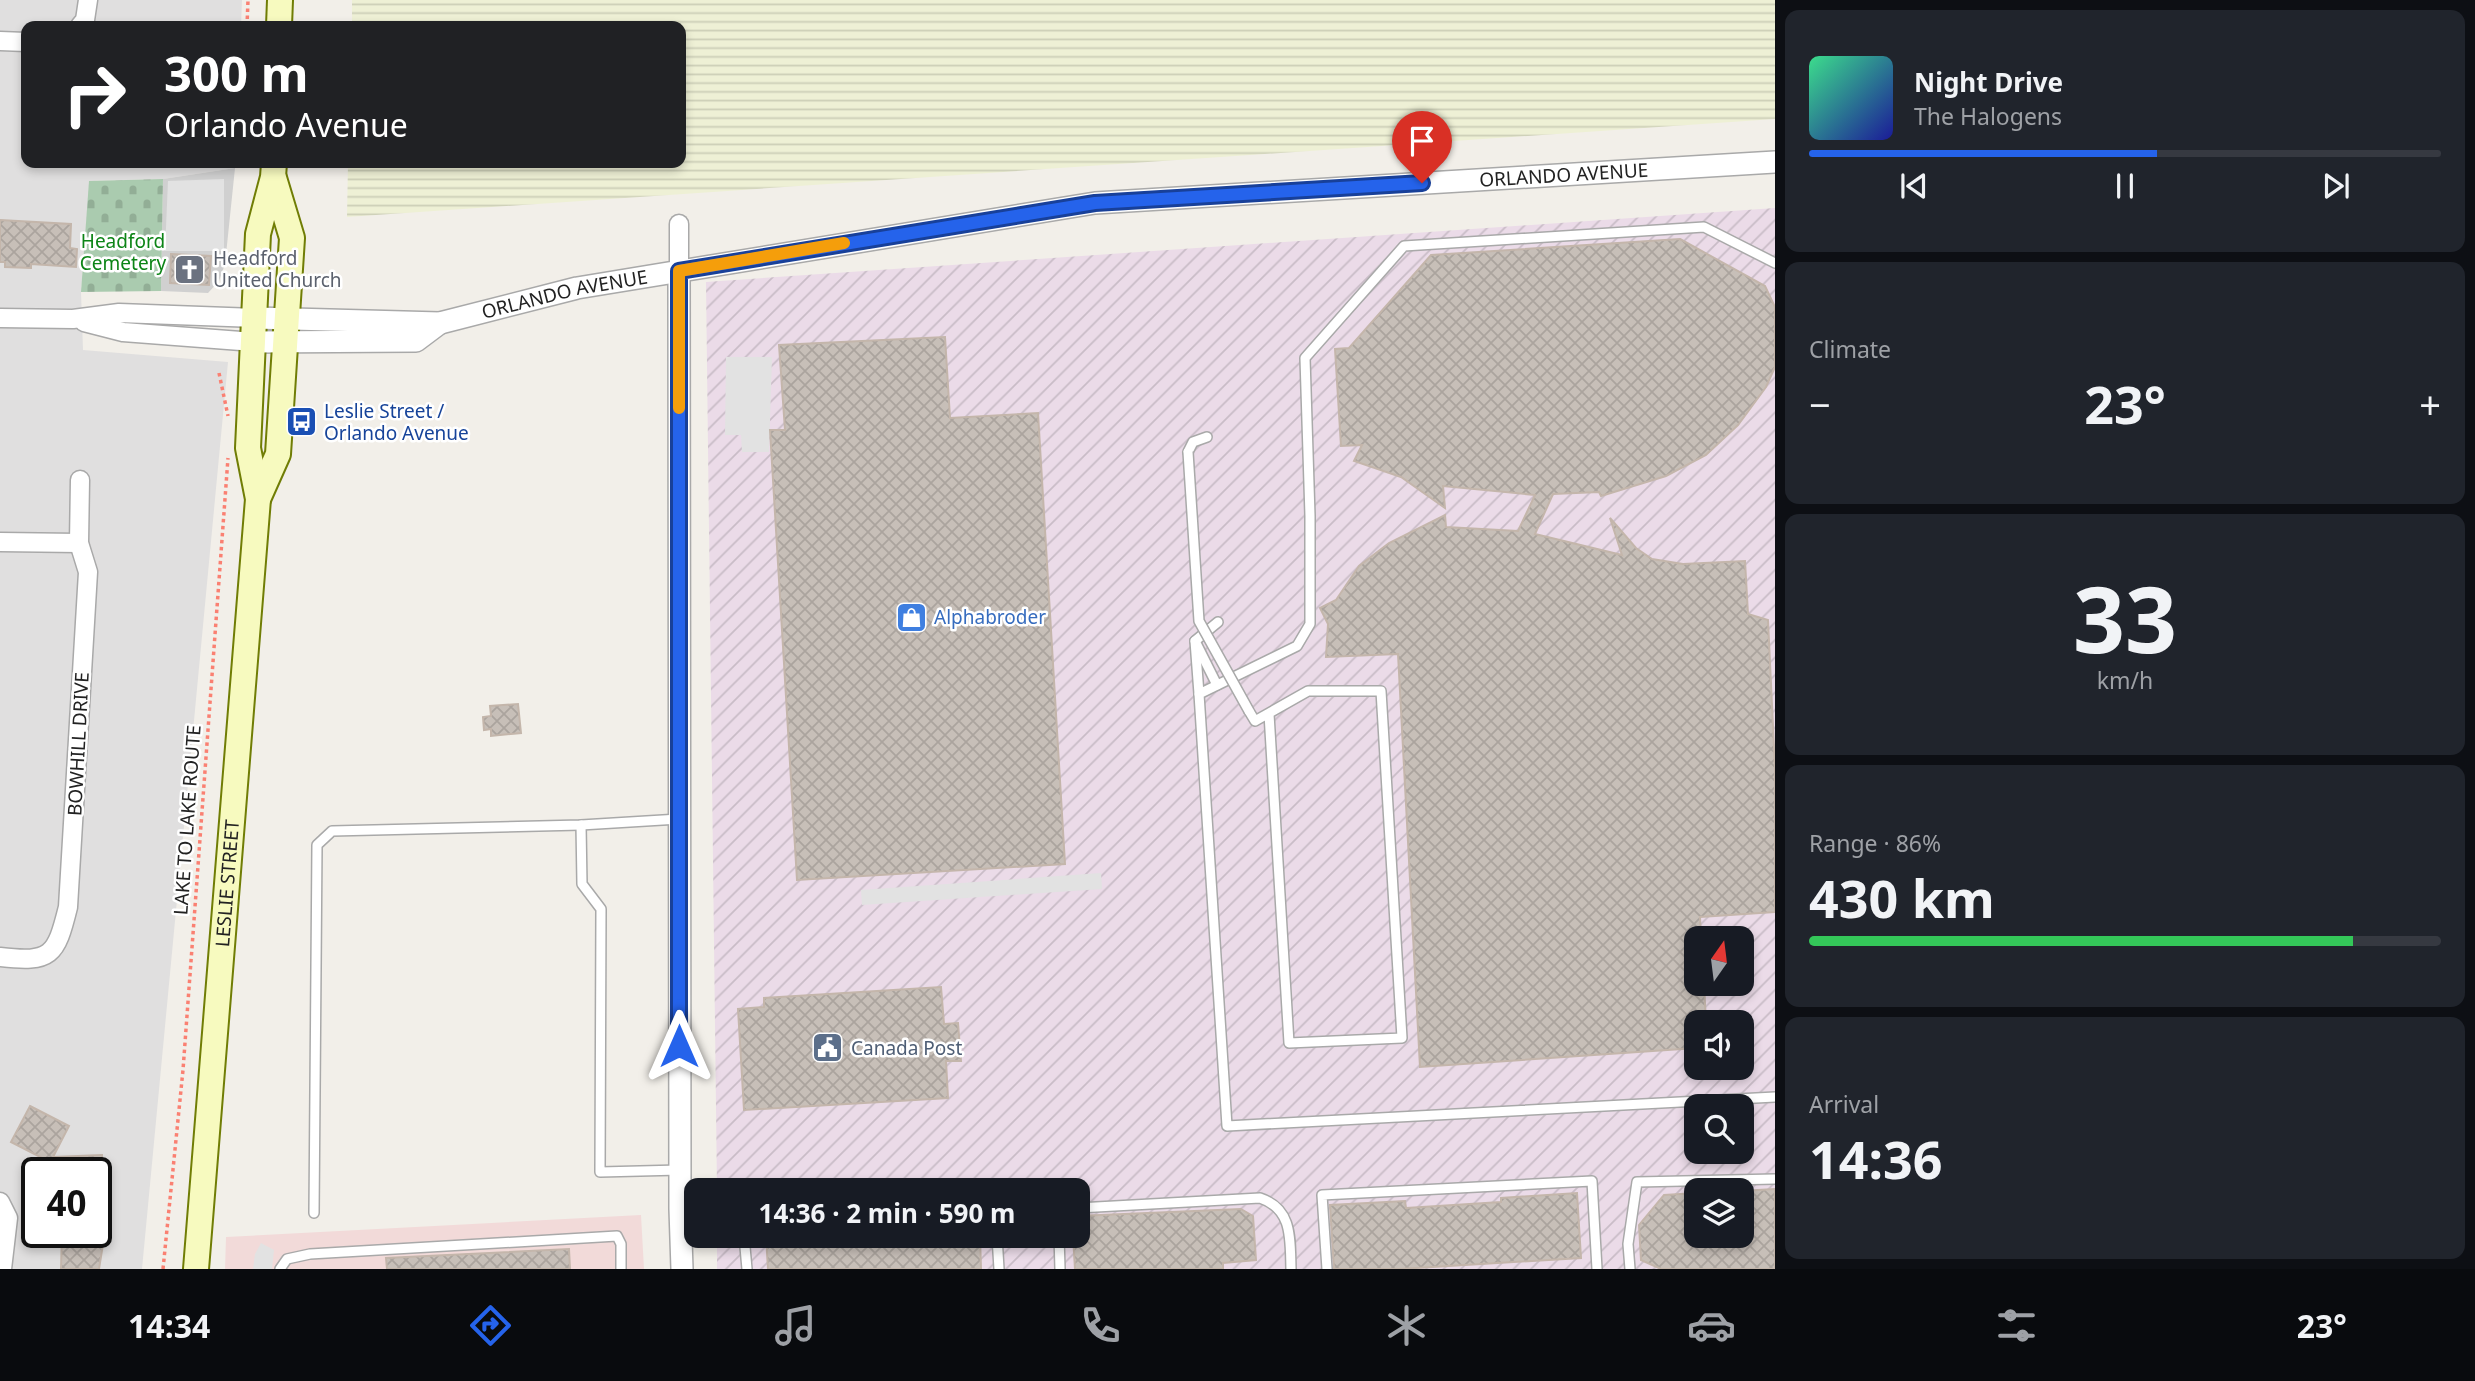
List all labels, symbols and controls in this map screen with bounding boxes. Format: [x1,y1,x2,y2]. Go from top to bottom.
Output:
text: 300 m [164,40,309,106]
icon: right [49,49,140,140]
text: Night Drive [1914,64,2063,100]
text: The Halogens [1914,100,2062,132]
text: Orlando Avenue [164,103,408,146]
pin [1392,111,1452,183]
icon: arrive [1403,122,1441,160]
street label: ORLANDO AVENUE [1479,157,1649,193]
icon: previous [1895,167,1933,205]
icon: pause [2106,167,2144,205]
icon: next [2317,167,2355,205]
park label: Headford Cemetery [80,228,166,276]
place label: Headford United Church [213,245,342,293]
church icon: Headford United Church [173,252,207,286]
street label: ORLANDO AVENUE [479,264,649,325]
text: Climate [1809,333,1891,365]
text: 23° [2084,368,2166,439]
text: − [1809,378,1831,430]
text: + [2419,378,2441,430]
place label: Leslie Street / Orlando Avenue [324,398,469,446]
bus stop icon: Leslie Street / Orlando Avenue [284,405,318,439]
text: 33 [2073,556,2177,680]
shop icon: Alphabroder [894,600,928,634]
place label: Alphabroder [934,604,1046,630]
text: km/h [2097,664,2153,696]
street label: BOWHILL DRIVE [61,671,95,817]
street label: LAKE TO LAKE ROUTE [167,724,207,916]
street label: LESLIE STREET [209,818,245,948]
text: Range · 86% [1809,827,1941,859]
text: 430 km [1809,862,1995,933]
north arrow [1684,926,1754,996]
map controls [1684,926,1754,1248]
position arrow [642,1009,716,1083]
button: sound [1684,1010,1754,1080]
public building icon: Canada Post [811,1031,845,1065]
place label: Canada Post [851,1035,962,1061]
text: Arrival [1809,1088,1879,1120]
button: search [1684,1094,1754,1164]
text: 14:36 [1809,1123,1943,1194]
speed limit sign: 40 [21,1157,112,1248]
button: layers [1684,1178,1754,1248]
text: 14:36 · 2 min · 590 m [759,1195,1015,1231]
icon: directions [466,1301,515,1350]
icon: music [771,1301,820,1350]
icon: phone [1076,1301,1125,1350]
icon: climate [1382,1301,1431,1350]
icon: car [1687,1301,1736,1350]
icon: filters [1992,1301,2041,1350]
text: 14:34 [128,1304,210,1347]
text: 23° [2297,1304,2347,1347]

